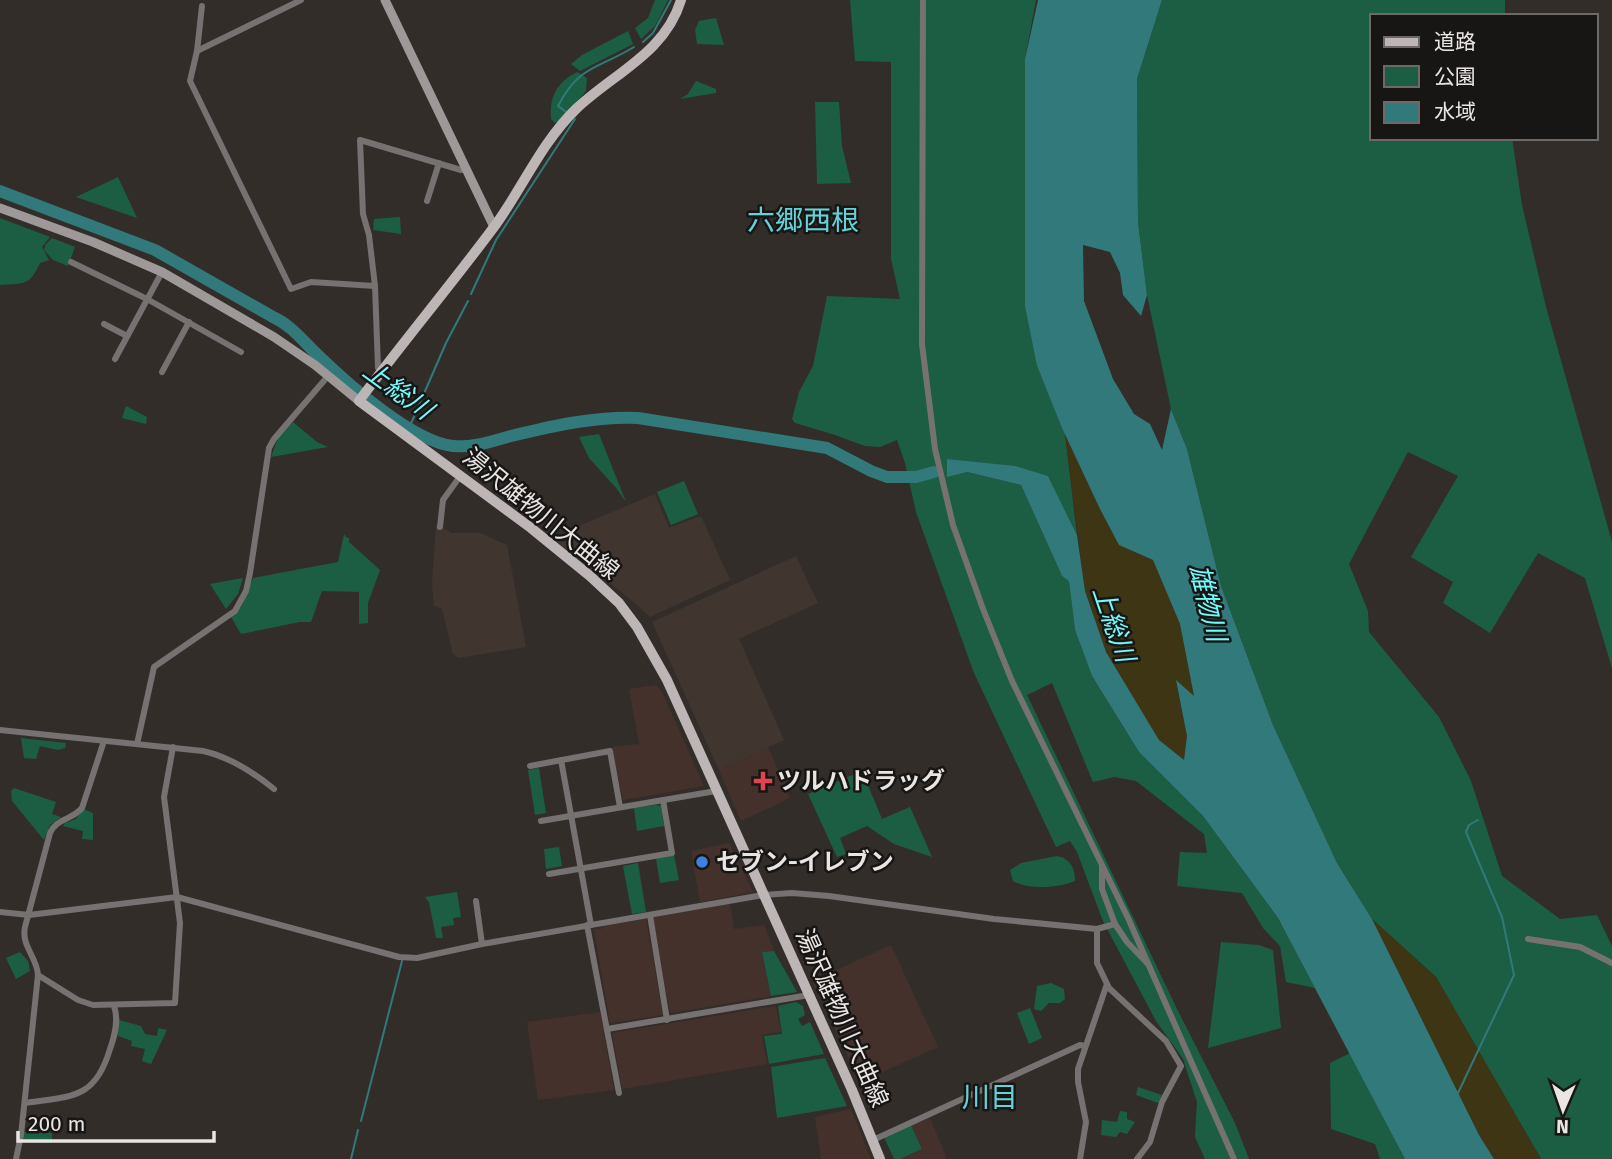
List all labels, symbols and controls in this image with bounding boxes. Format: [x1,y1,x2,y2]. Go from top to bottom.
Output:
legend [1370,14,1598,140]
text: 道路 [1434,29,1476,55]
text: 公園 [1434,64,1476,90]
text: 水域 [1434,99,1476,125]
district label: 六郷西根 [747,204,859,237]
water label: 上総川 [357,355,441,428]
street label: 湯沢雄物川大曲線 [458,443,624,585]
water label: 雄物川 [1183,562,1233,648]
water label: 上総川 [1086,582,1142,669]
place label: ツルハドラッグ [777,767,945,795]
marker: ツルハドラッグ [755,773,771,789]
place label: セブン-イレブン [716,848,894,876]
marker: セブン-イレブン [694,854,710,870]
street label: 湯沢雄物川大曲線 [790,925,894,1111]
north arrow [1528,1075,1598,1145]
district label: 川目 [962,1081,1018,1114]
scale bar [18,1100,214,1144]
text: 200 m [28,1111,85,1137]
text: N [1556,1115,1569,1138]

